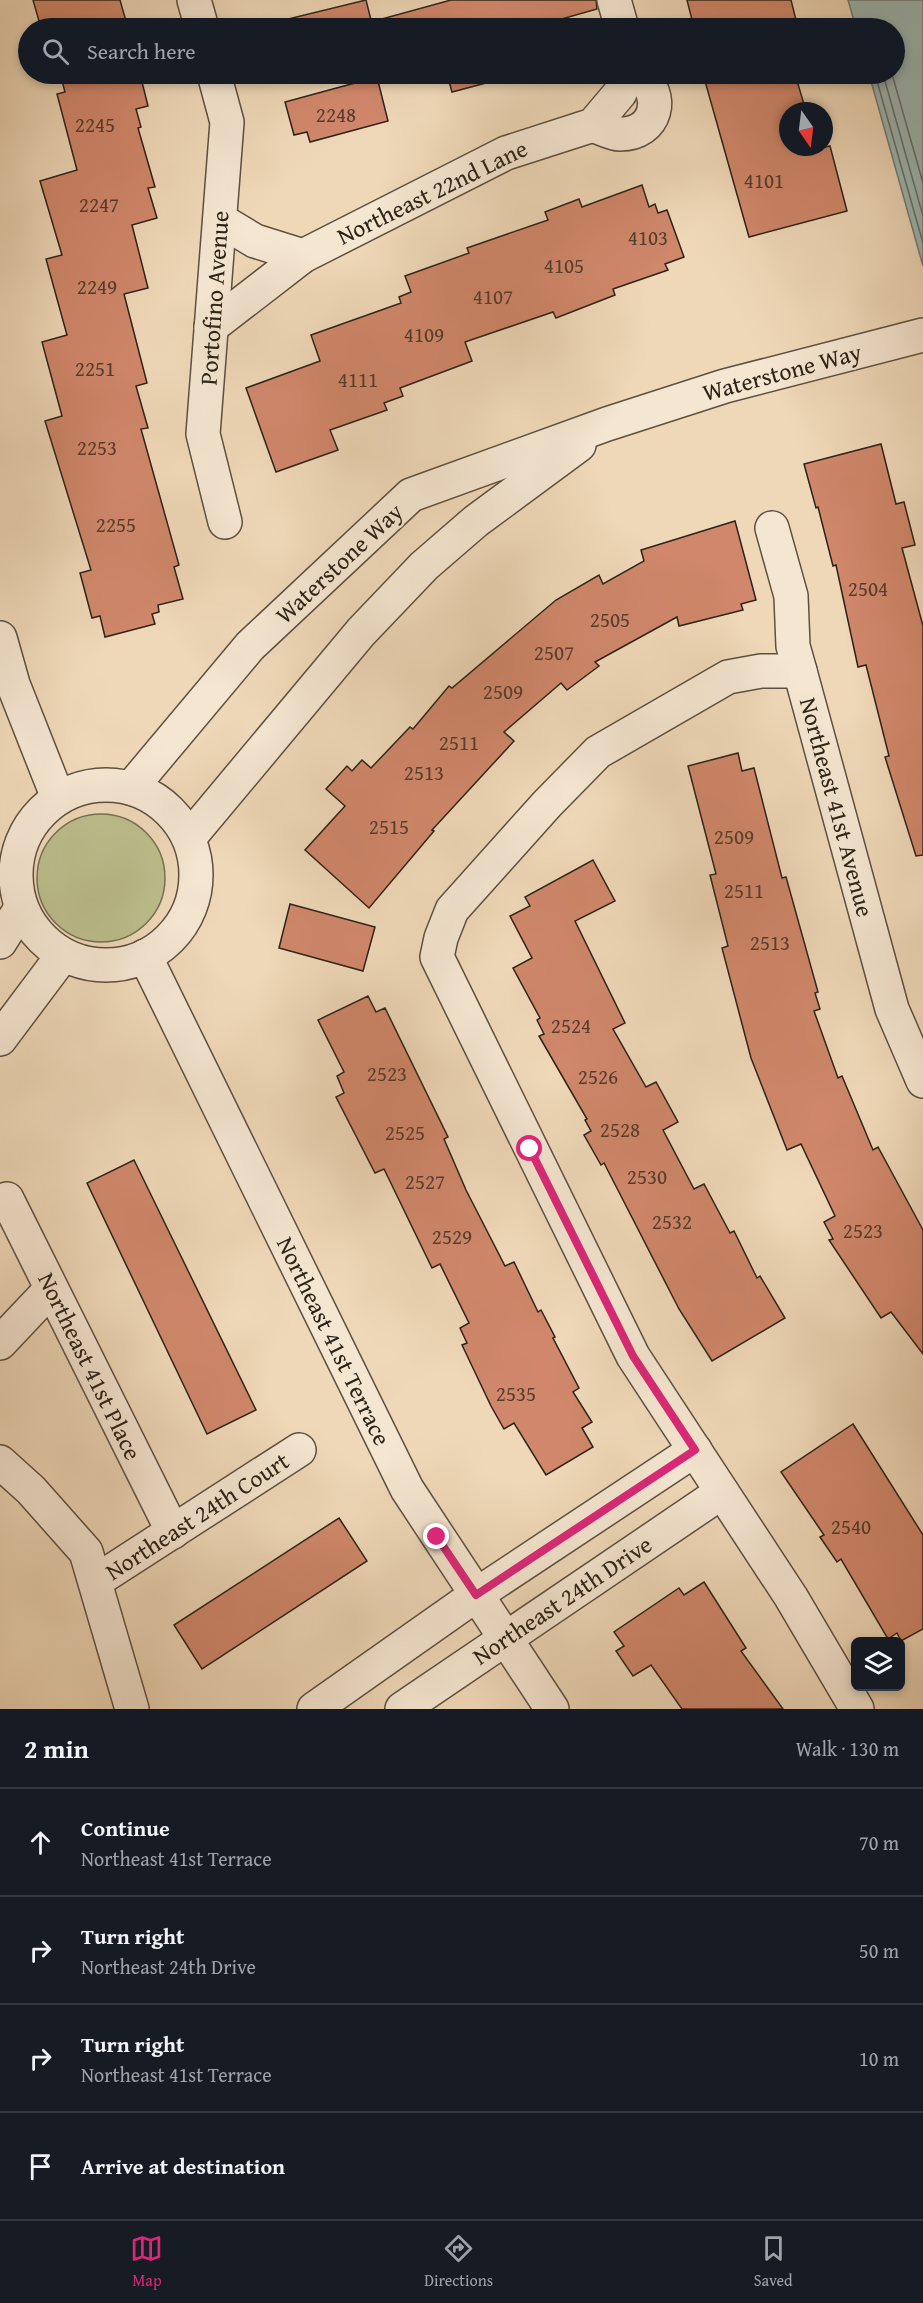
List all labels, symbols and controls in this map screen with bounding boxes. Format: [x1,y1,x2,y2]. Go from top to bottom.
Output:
search box [18,18,905,84]
icon: search [39,35,72,68]
text: Search here [87,35,196,67]
house number: 2248 [316,99,356,130]
north arrow [779,102,833,156]
house number: 2245 [75,109,115,140]
street label: Northeast 22nd Lane [331,131,533,253]
house number: 4101 [744,165,784,196]
house number: 2247 [79,189,119,220]
street label: Portofino Avenue [190,210,238,386]
house number: 4103 [628,222,668,253]
house number: 4105 [544,250,584,281]
house number: 2249 [77,271,117,302]
house number: 4107 [473,281,513,312]
house number: 4109 [404,319,444,350]
street label: Waterstone Way [699,334,866,410]
house number: 2251 [75,353,115,384]
house number: 4111 [338,364,378,395]
house number: 2253 [77,432,117,463]
street label: Waterstone Way [267,494,411,632]
house number: 2255 [96,509,136,540]
house number: 2504 [848,573,888,604]
house number: 2505 [590,604,630,635]
house number: 2507 [534,637,574,668]
house number: 2509 [483,676,523,707]
street label: Northeast 41st Avenue [791,693,883,921]
house number: 2511 [439,727,479,758]
house number: 2513 [404,757,444,788]
house number: 2515 [369,811,409,842]
house number: 2509 [714,821,754,852]
house number: 2511 [724,875,764,906]
house number: 2513 [750,927,790,958]
house number: 2524 [551,1010,591,1041]
house number: 2523 [367,1058,407,1089]
house number: 2526 [578,1061,618,1092]
house number: 2528 [600,1114,640,1145]
house number: 2525 [385,1117,425,1148]
route start [516,1135,542,1161]
house number: 2530 [627,1161,667,1192]
house number: 2527 [405,1166,445,1197]
house number: 2532 [652,1206,692,1237]
house number: 2523 [843,1215,883,1246]
house number: 2529 [432,1221,472,1252]
street label: Northeast 41st Terrace [268,1231,400,1451]
street label: Northeast 41st Place [29,1266,151,1466]
house number: 2535 [496,1378,536,1409]
street label: Northeast 24th Court [98,1443,296,1589]
house number: 2540 [831,1511,871,1542]
route end [423,1523,449,1549]
street label: Northeast 24th Drive [465,1527,659,1673]
map controls [851,1637,905,1691]
button: layers [851,1637,905,1691]
text: 2 min [24,1729,89,1768]
text: Walk · 130 m [796,1734,899,1763]
text: Continue [81,1812,170,1844]
icon: ahead [24,1826,57,1859]
text: 70 m [859,1828,899,1857]
text: Northeast 41st Terrace [81,1844,272,1873]
text: Turn right [81,1920,184,1952]
icon: right [24,1934,57,1967]
text: 50 m [859,1936,899,1965]
text: Northeast 24th Drive [81,1952,256,1981]
text: Turn right [81,2028,184,2060]
icon: right [24,2042,57,2075]
text: 10 m [859,2044,899,2073]
text: Northeast 41st Terrace [81,2060,272,2089]
icon: arrive [24,2150,57,2183]
text: Arrive at destination [81,2150,285,2182]
tab: Map [130,2232,163,2292]
tab: Directions [424,2232,493,2292]
tab: Saved [754,2232,793,2292]

